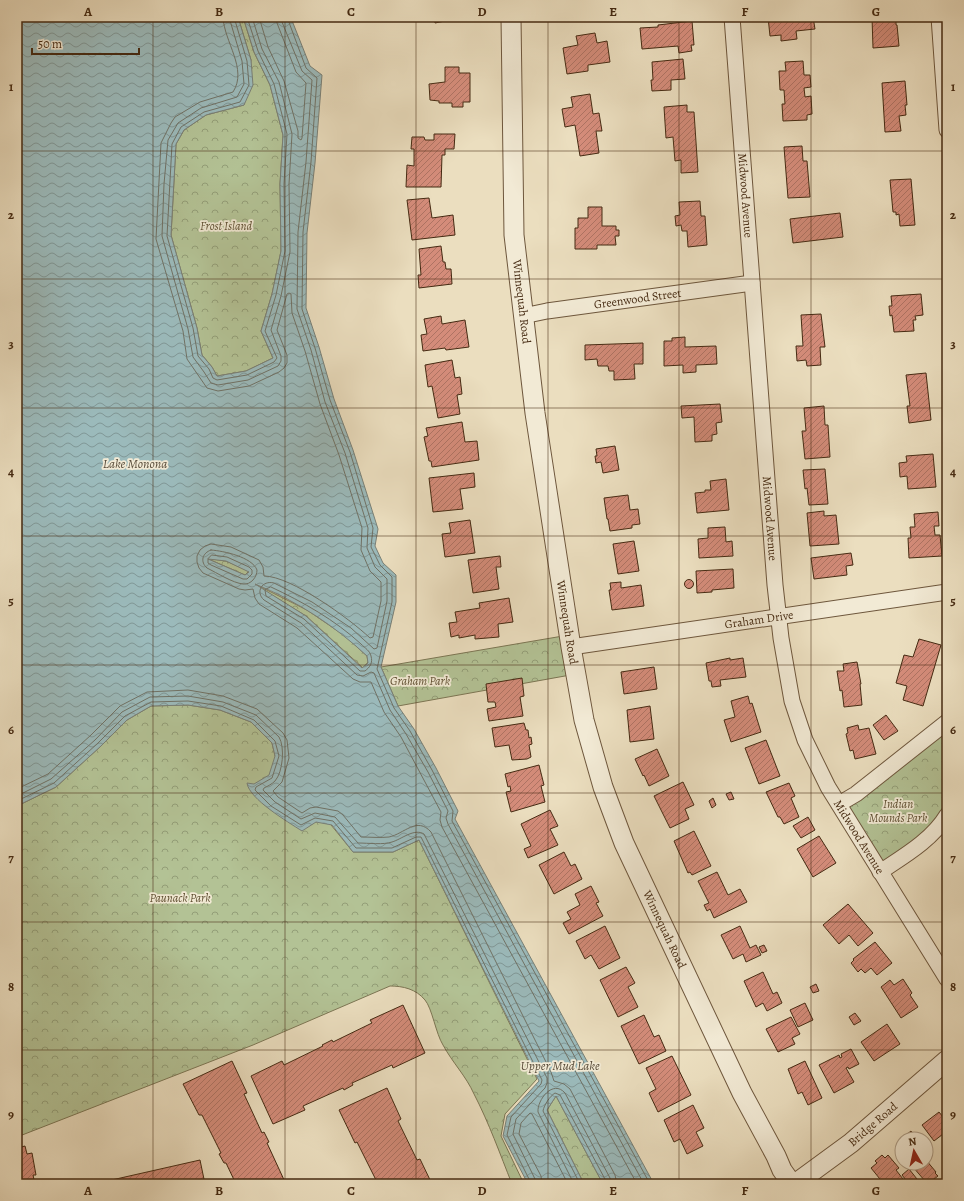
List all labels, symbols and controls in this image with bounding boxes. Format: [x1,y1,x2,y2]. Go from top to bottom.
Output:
text: A [83,3,93,20]
text: B [215,3,223,20]
text: C [347,3,355,20]
text: D [477,3,487,20]
text: E [609,3,617,20]
text: F [742,3,749,20]
text: G [872,3,880,20]
scale bar [32,30,139,56]
text: 50 m [38,36,62,52]
text: 1 [9,78,14,95]
text: 1 [951,78,956,95]
street label: Midwood Avenue [734,153,757,238]
text: 2 [8,206,15,223]
text: 2 [950,206,957,223]
park label: Frost Island [200,218,252,234]
street label: Winnequah Road [509,257,535,345]
street label: Greenwood Street [593,285,682,313]
text: 3 [8,335,14,352]
text: 3 [950,335,956,352]
water label: Lake Monona [103,455,167,472]
text: 4 [8,463,14,480]
text: 4 [950,463,956,480]
street label: Midwood Avenue [759,476,781,561]
street label: Winnequah Road [553,578,582,666]
text: 5 [8,592,14,609]
text: 5 [950,592,956,609]
street label: Graham Drive [724,607,794,632]
park label: Graham Park [390,673,451,689]
text: 6 [8,721,14,738]
text: 6 [950,721,956,738]
park label: Indian Mounds Park [869,796,928,826]
street label: Midwood Avenue [830,797,888,877]
text: 7 [8,849,14,866]
text: 7 [950,849,956,866]
street label: Winnequah Road [639,887,690,972]
park label: Paunack Park [150,890,211,906]
text: 8 [8,978,14,995]
text: 8 [950,978,956,995]
water label: Upper Mud Lake [520,1057,600,1074]
street label: Bridge Road [845,1098,901,1150]
text: 9 [8,1106,14,1123]
text: 9 [950,1106,956,1123]
north arrow [894,1131,934,1171]
text: N [907,1134,918,1150]
text: A [83,1182,93,1199]
text: B [215,1182,223,1199]
text: C [347,1182,355,1199]
text: D [477,1182,487,1199]
text: E [609,1182,617,1199]
text: F [742,1182,749,1199]
text: G [872,1182,880,1199]

